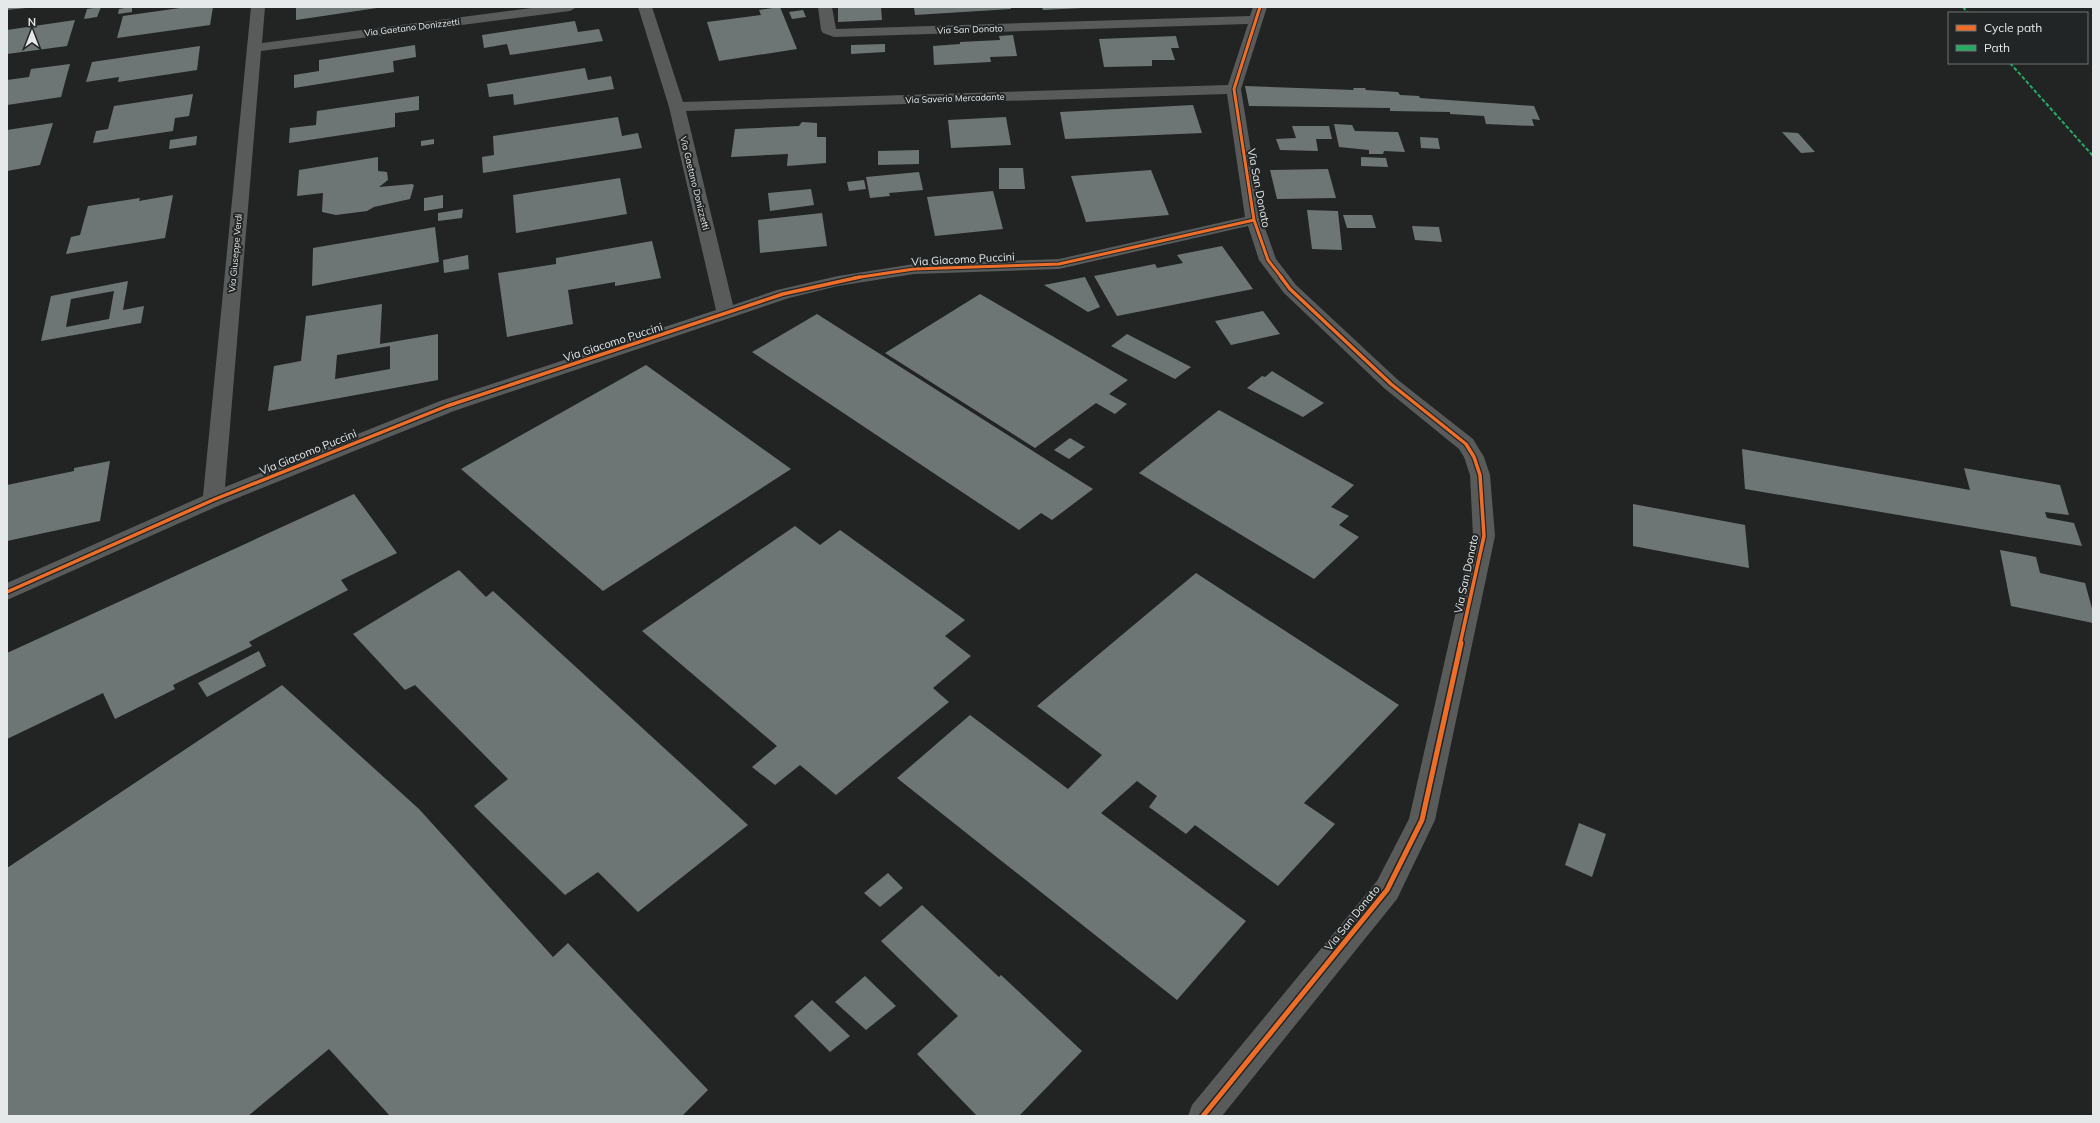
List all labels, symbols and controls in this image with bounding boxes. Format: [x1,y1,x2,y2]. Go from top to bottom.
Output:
north arrow [12,12,52,52]
legend [1948,12,2088,64]
text: N [28,15,36,29]
street label: Via Gaetano Donizzetti [364,16,460,38]
text: Cycle path [1984,20,2042,35]
street label: Via San Donato [937,22,1003,36]
text: Path [1984,40,2010,55]
street label: Via Saverio Mercadante [905,91,1005,105]
street label: Via Gaetano Donizzetti [678,135,712,231]
street label: Via San Donato [1244,147,1274,229]
street label: Via Giuseppe Verdi [226,213,244,293]
street label: Via Giacomo Puccini [911,249,1015,269]
street label: Via Giacomo Puccini [562,319,664,365]
street label: Via Giacomo Puccini [257,426,359,478]
street label: Via San Donato [1451,533,1481,615]
street label: Via San Donato [1321,882,1383,954]

